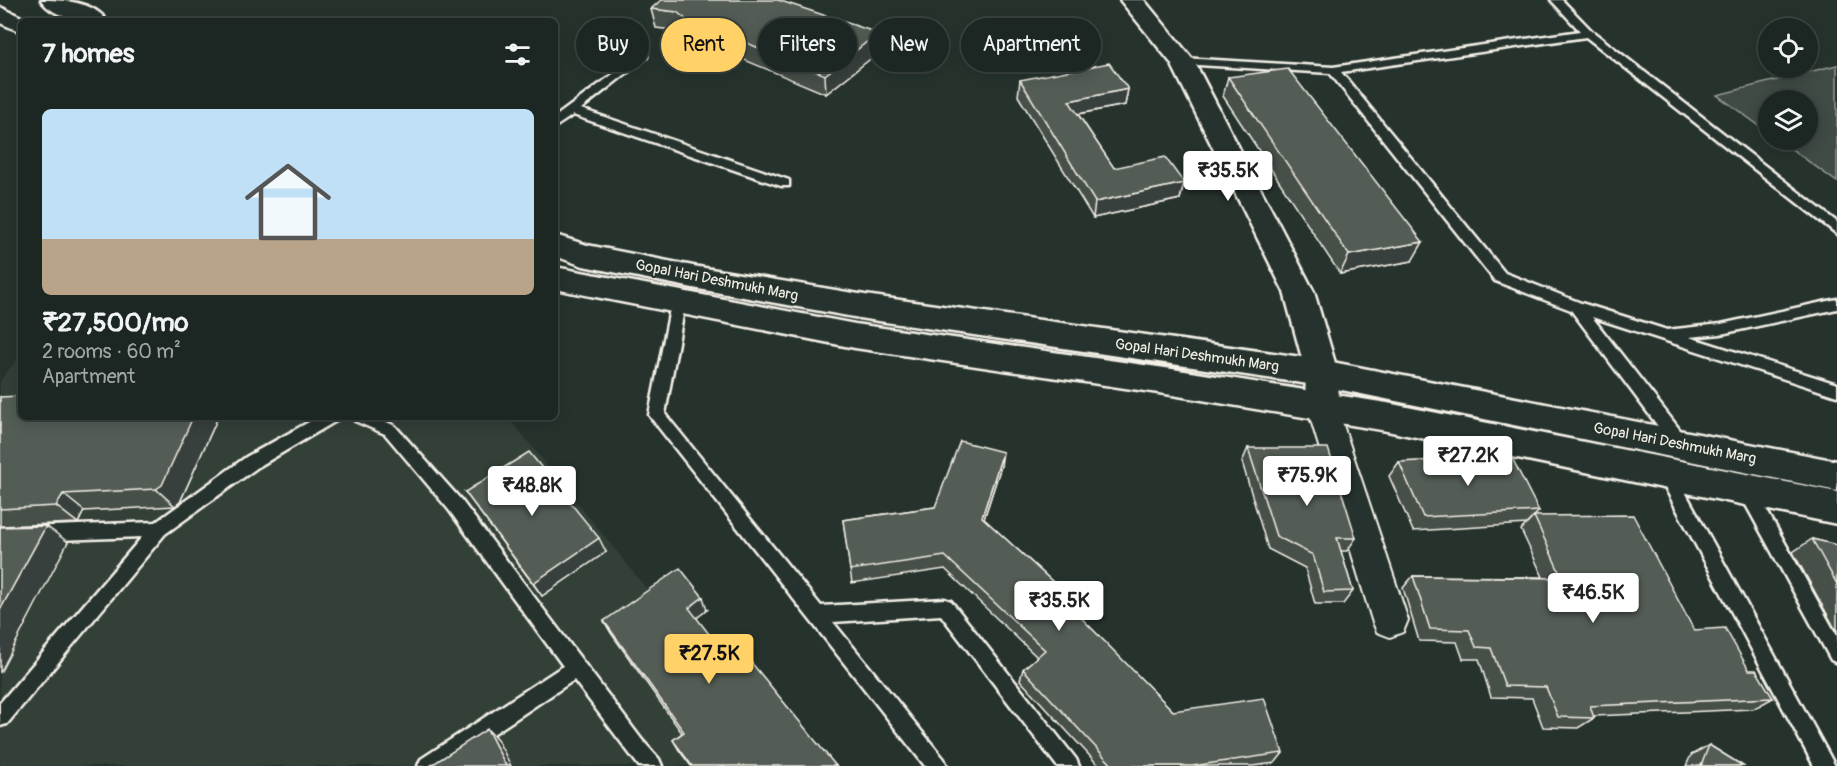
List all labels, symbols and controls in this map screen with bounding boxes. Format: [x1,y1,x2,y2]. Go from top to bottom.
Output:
chip: Buy [576,18,649,72]
chip: Rent [661,18,746,72]
chip: Filters [758,18,857,72]
chip: New [869,18,949,72]
chip: Apartment [961,18,1101,72]
map controls [1758,18,1818,150]
button: locate [1758,18,1818,78]
text: 7 homes [42,38,134,70]
icon: filters [501,38,534,71]
button: layers [1758,90,1818,150]
icon: home [234,148,342,256]
pin: ₹35.5K [1179,151,1277,202]
text: ₹35.5K [1197,158,1259,183]
street label: Gopal Hari Deshmukh Marg [634,255,800,306]
text: ₹27,500/mo [42,307,188,339]
street label: Gopal Hari Deshmukh Marg [1114,335,1280,376]
text: 2 rooms · 60 m² [42,339,181,364]
text: Apartment [42,364,135,389]
street label: Gopal Hari Deshmukh Marg [1592,418,1758,469]
pin: ₹27.2K [1419,436,1517,487]
text: ₹27.2K [1437,443,1499,468]
pin: ₹75.9K [1258,456,1356,507]
text: ₹75.9K [1277,463,1337,488]
pin: ₹48.8K [483,466,581,517]
text: ₹48.8K [502,473,562,498]
pin: ₹46.5K [1544,573,1642,624]
text: ₹46.5K [1562,580,1624,605]
pin: ₹35.5K [1010,581,1108,632]
text: ₹35.5K [1028,588,1090,613]
pin: ₹27.5K [660,634,758,685]
text: ₹27.5K [678,641,740,666]

